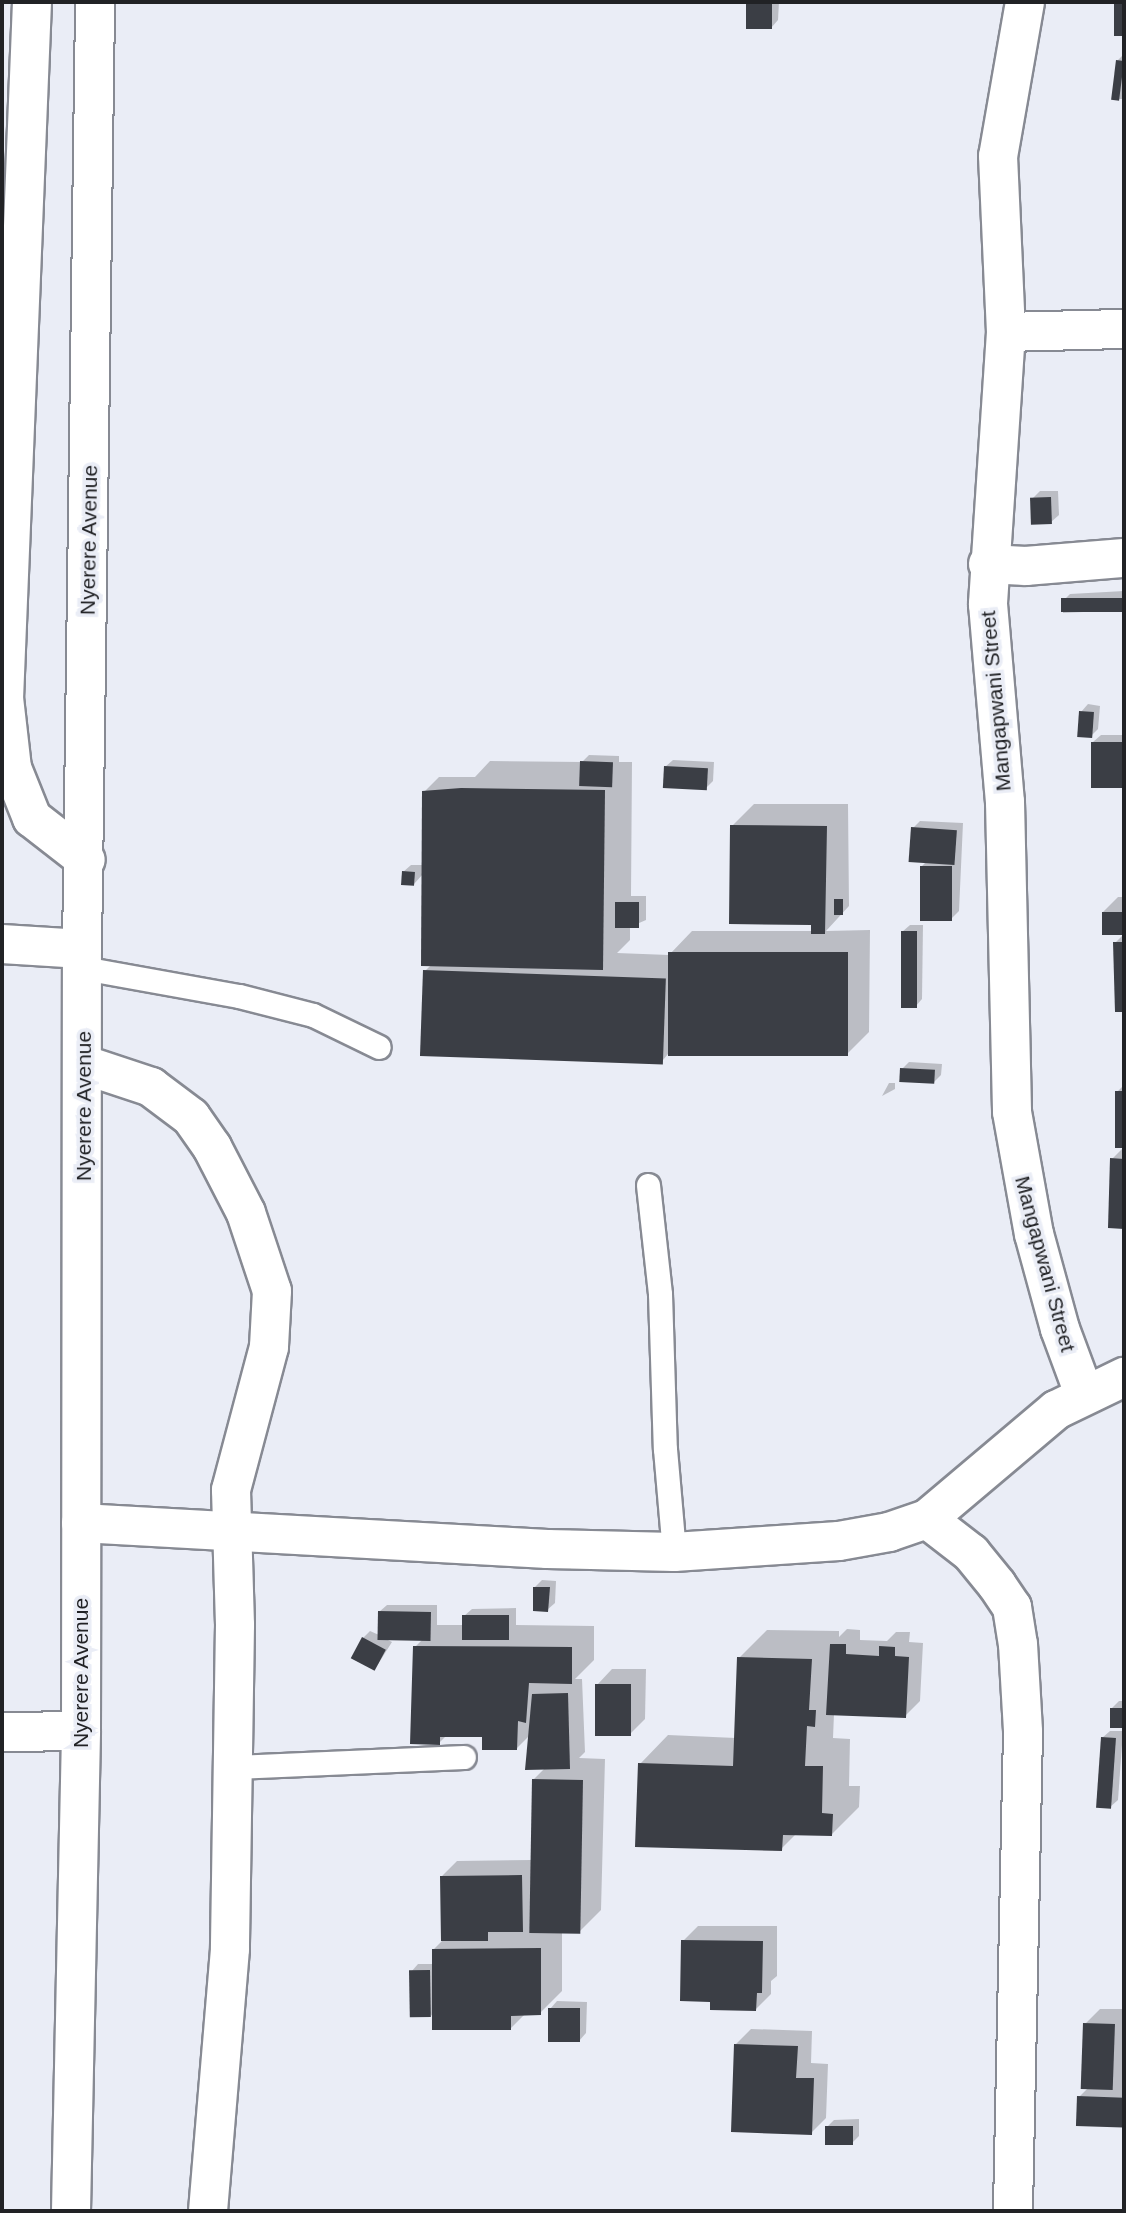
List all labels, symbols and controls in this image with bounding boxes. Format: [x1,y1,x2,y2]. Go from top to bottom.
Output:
street label: Nyerere Avenue [75,464,103,616]
street label: Mangapwani Street [976,610,1016,792]
street label: Nyerere Avenue [71,1030,97,1182]
street label: Mangapwani Street [1009,1173,1081,1355]
street label: Nyerere Avenue [68,1597,94,1749]

